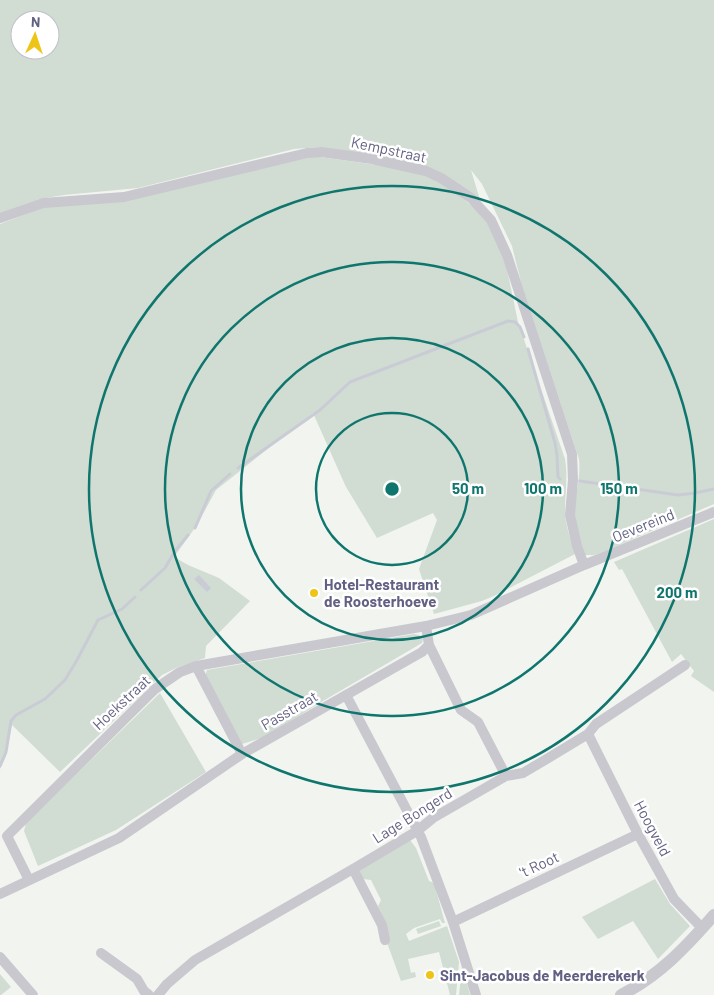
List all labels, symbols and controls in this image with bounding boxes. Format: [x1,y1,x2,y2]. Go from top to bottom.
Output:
north arrow [10,10,60,60]
text: N [31,13,41,30]
street label: Kempstraat [350,132,428,166]
text: 50 m [452,479,484,497]
text: 100 m [524,479,562,497]
text: 150 m [600,479,638,497]
centre of rings [383,480,401,498]
street label: Oevereind [609,504,677,546]
place label: Hotel-Restaurant de Roosterhoeve [324,575,439,610]
text: 200 m [656,583,698,601]
marker: Hotel-Restaurant de Roosterhoeve [308,587,320,599]
street label: Hoekstraat [88,671,154,733]
street label: Passtraat [258,687,320,733]
street label: Lage Bongerd [369,783,455,847]
street label: Hoogveld [631,797,675,859]
street label: 't Root [516,847,562,881]
place label: Sint-Jacobus de Meerderekerk [440,966,645,984]
marker: Sint-Jacobus de Meerderekerk [424,969,436,981]

